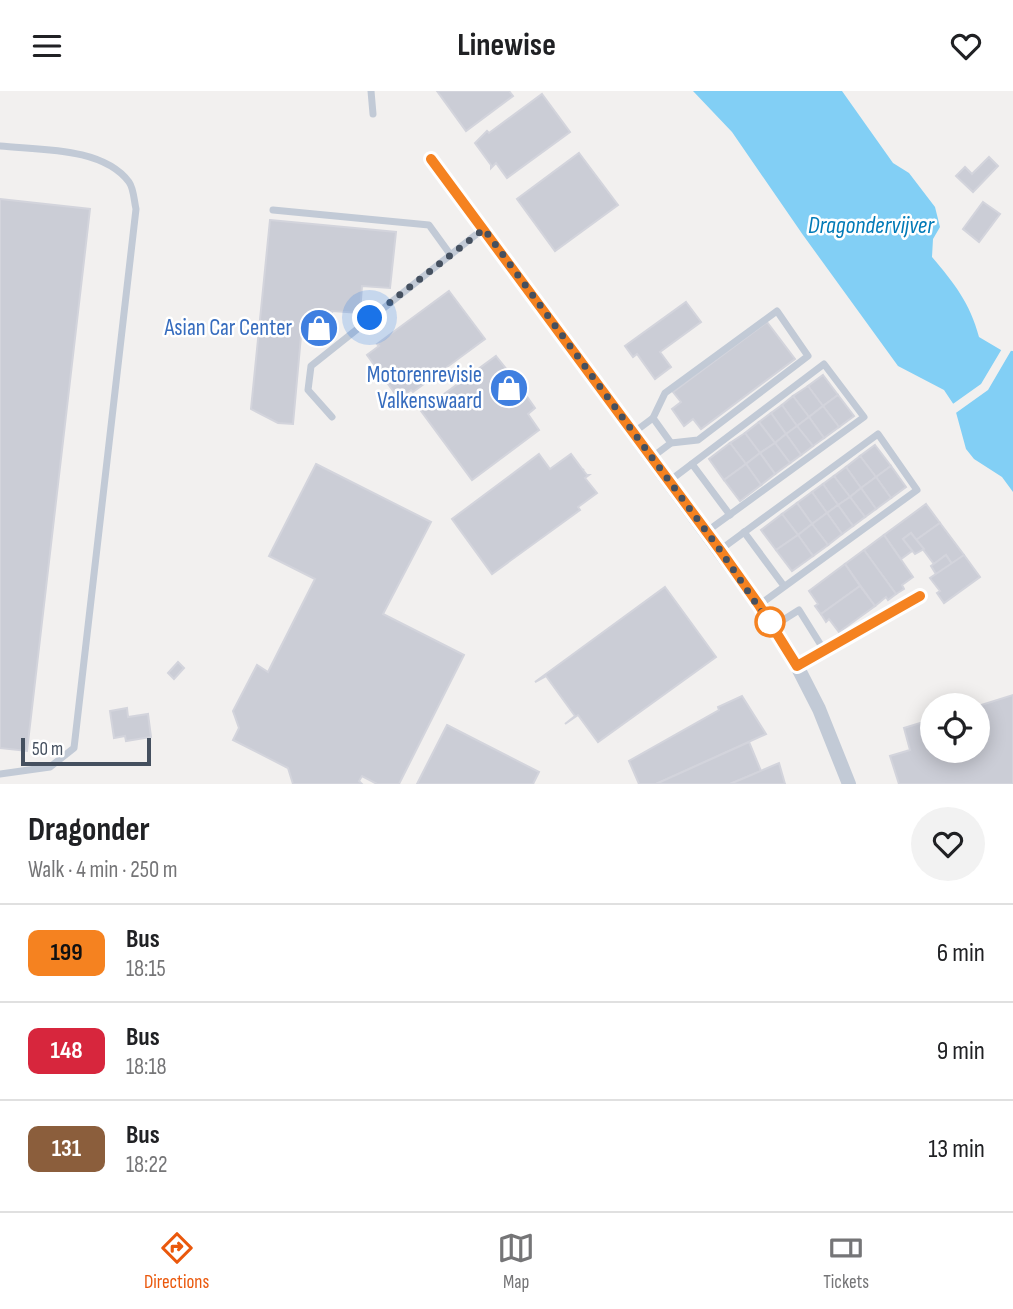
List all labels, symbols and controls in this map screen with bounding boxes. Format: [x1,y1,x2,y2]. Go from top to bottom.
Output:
text: Linewise [457,26,556,65]
icon: menu [28,27,66,65]
icon: heart [947,27,985,65]
water label: Dragondervijver [808,211,935,240]
your location [352,300,387,335]
shop icon: Asian Car Center [298,307,340,349]
place label: Asian Car Center [163,314,292,342]
place label: Motorenrevisie Valkenswaard [367,361,482,415]
shop icon: Motorenrevisie Valkenswaard [488,367,530,409]
unlabelled marker [755,607,785,637]
map controls [920,693,990,763]
button: locate [920,693,990,763]
scale bar [21,735,150,767]
text: 50 m [32,738,63,761]
button: heart [911,807,985,881]
text: Dragonder [28,810,150,850]
text: Walk · 4 min · 250 m [28,856,178,884]
text: Bus [126,924,160,955]
text: 199 [50,938,83,967]
text: 6 min [937,938,985,969]
text: 18:15 [126,955,166,983]
text: Bus [126,1022,160,1053]
text: 148 [50,1036,83,1065]
text: 9 min [937,1036,985,1067]
text: 18:18 [126,1053,167,1081]
text: Bus [126,1120,160,1151]
text: 131 [52,1134,81,1163]
text: 13 min [928,1134,985,1165]
text: 18:22 [126,1151,167,1179]
tab: Directions [144,1229,209,1294]
tab: Map [497,1229,535,1294]
tab: Tickets [823,1229,869,1294]

